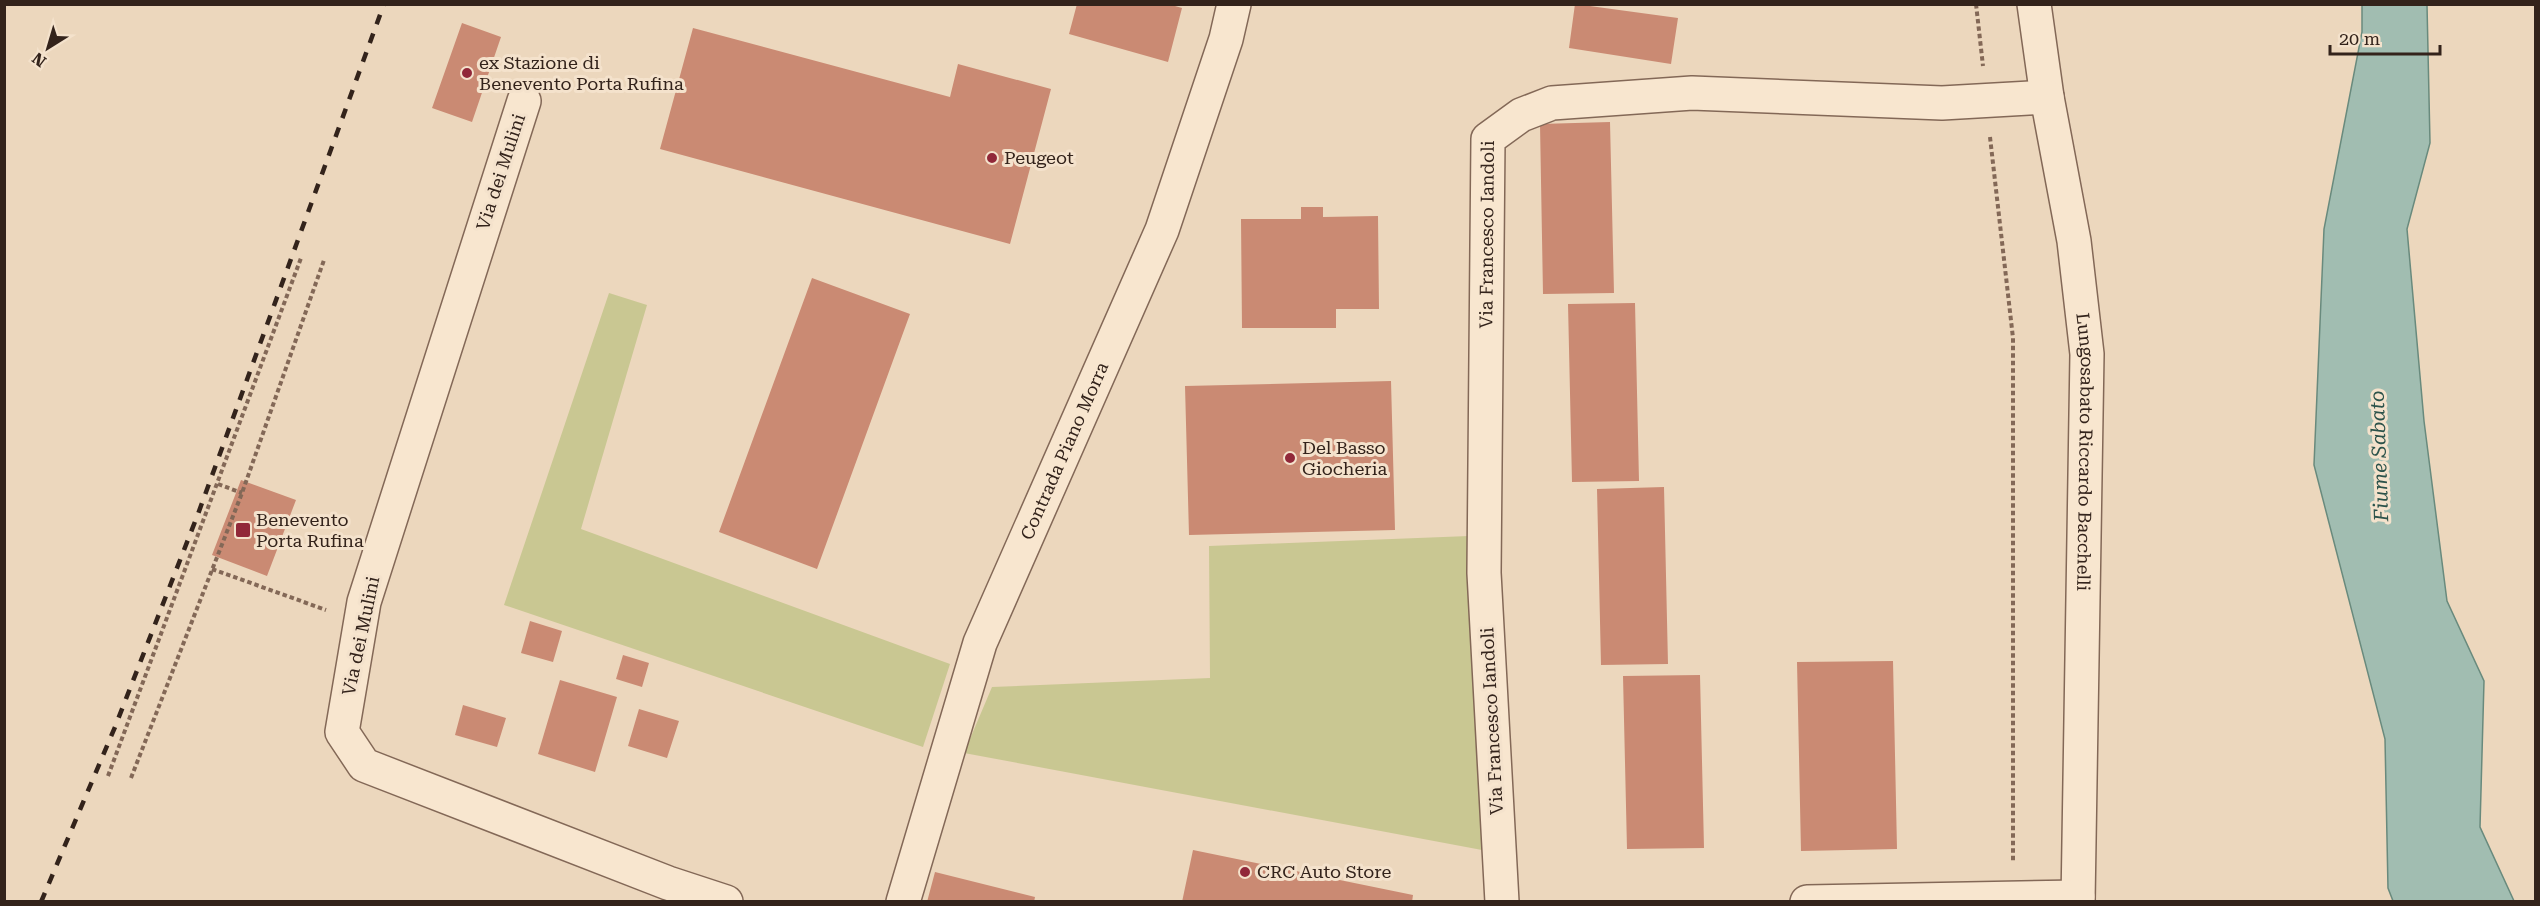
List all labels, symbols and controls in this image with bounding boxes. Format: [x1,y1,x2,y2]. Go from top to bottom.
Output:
north arrow [18,18,78,78]
scale bar [2330,18,2440,56]
text: 20 m [2339,28,2380,49]
text: N [29,48,50,71]
place label: ex Stazione di Benevento Porta Rufina [479,52,684,94]
marker: ex Stazione di Benevento Porta Rufina [460,66,474,80]
street label: Via dei Mulini [472,111,529,233]
street label: Via Francesco Iandoli [1475,140,1498,329]
place label: Peugeot [1004,147,1074,168]
marker: Peugeot [985,151,999,165]
street label: Lungosabato Riccardo Bacchelli [2072,312,2098,592]
street label: Contrada Piano Morra [1016,359,1113,543]
water label: Fiume Sabato [2365,390,2393,523]
place label: Del Basso Giocheria [1302,437,1387,479]
marker: Del Basso Giocheria [1283,451,1297,465]
place label: Benevento Porta Rufina [256,509,364,551]
marker: Benevento Porta Rufina [234,521,252,539]
street label: Via dei Mulini [338,574,383,697]
street label: Via Francesco Iandoli [1476,626,1507,815]
place label: CRC Auto Store [1257,861,1391,882]
marker: CRC Auto Store [1238,865,1252,879]

